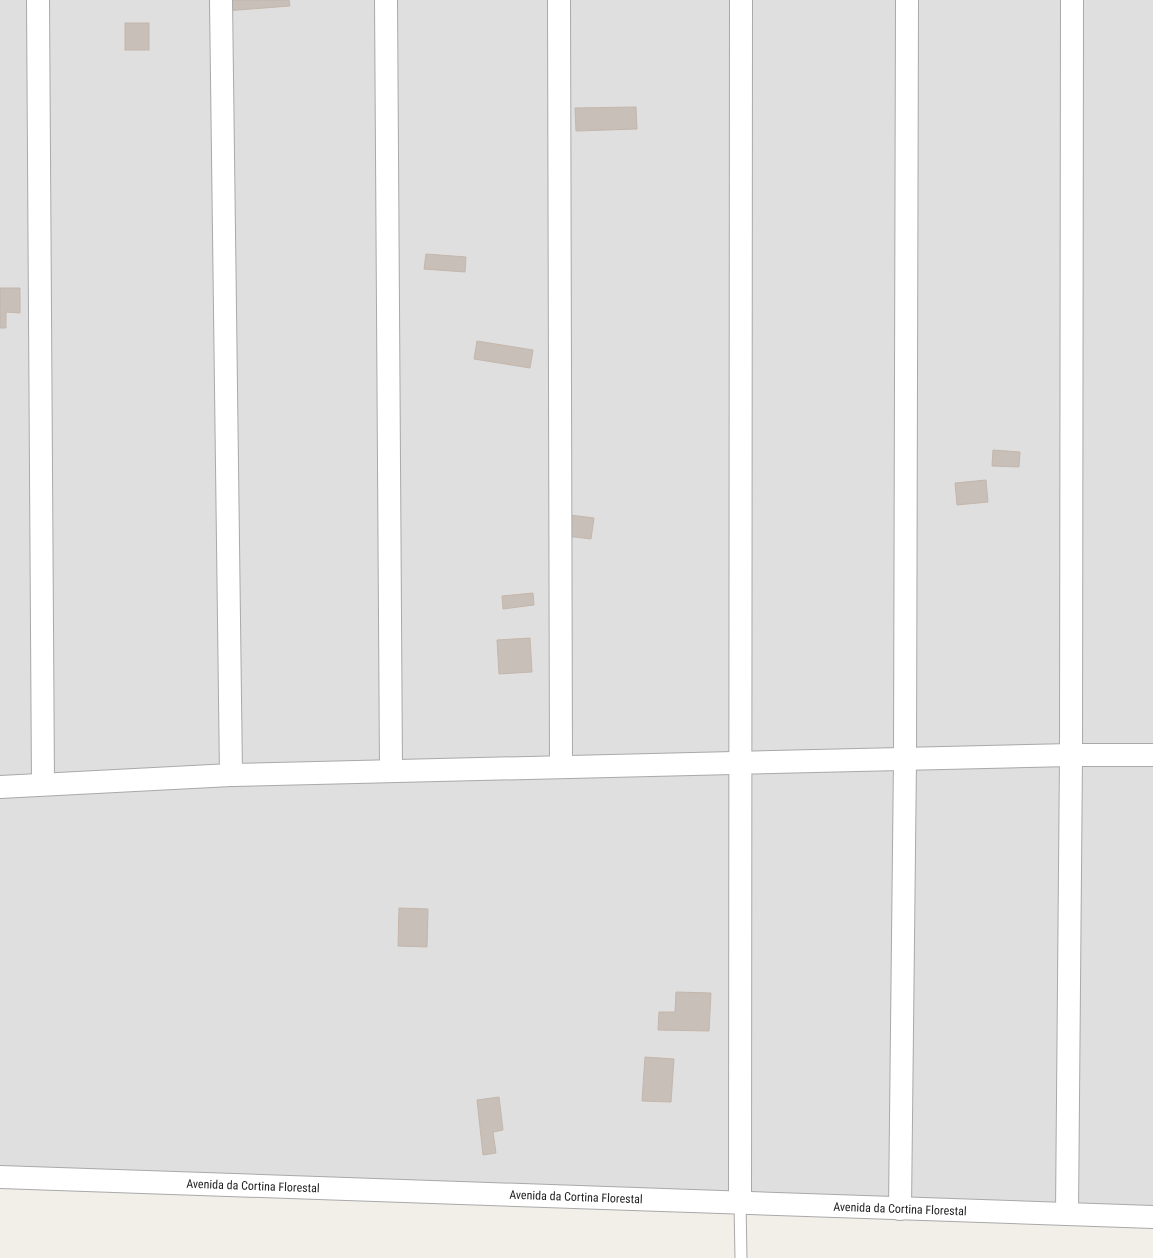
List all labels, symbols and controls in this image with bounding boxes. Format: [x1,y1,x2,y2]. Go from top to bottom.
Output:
street label: Avenida da Cortina Florestal [186,1177,320,1195]
street label: Avenida da Cortina Florestal [509,1188,643,1206]
street label: Avenida da Cortina Florestal [833,1200,967,1218]

